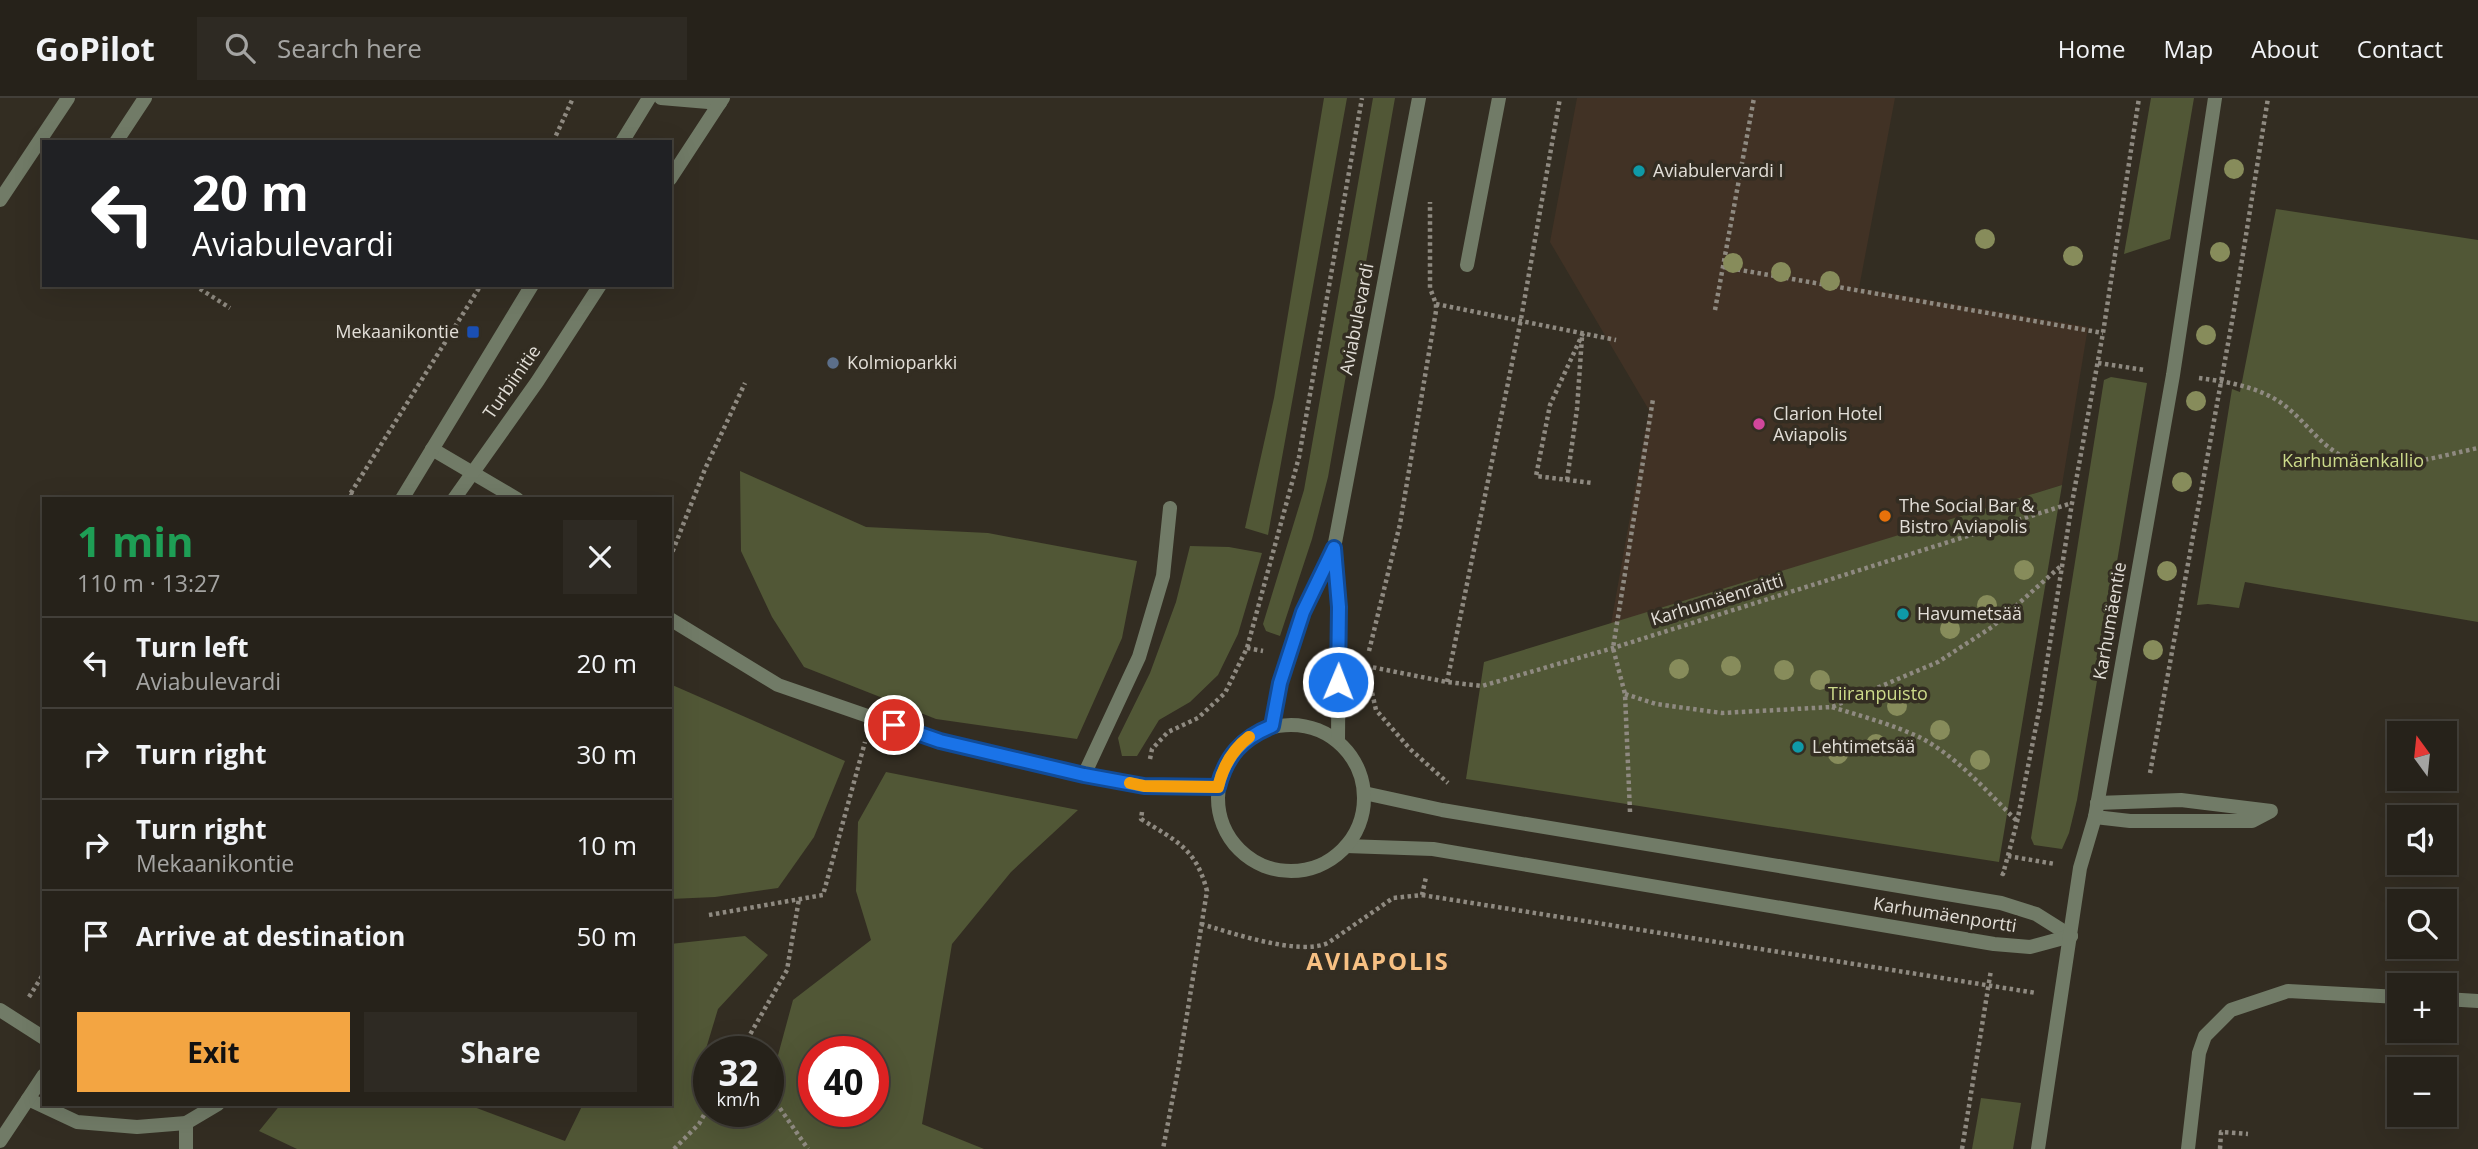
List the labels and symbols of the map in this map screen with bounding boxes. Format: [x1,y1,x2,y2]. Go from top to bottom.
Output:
place label: Aviabulervardi I [1653,158,1784,182]
marker: Aviabulervardi I [1631,163,1647,179]
street label: Aviabulevardi [1333,261,1379,377]
place label: Mekaanikontie [335,319,459,343]
marker: Mekaanikontie [465,324,481,340]
street label: Turbiinitie [477,340,545,423]
place label: Kolmioparkki [847,350,957,374]
marker: Kolmioparkki [825,355,841,371]
place label: Clarion Hotel Aviapolis [1773,401,1883,446]
marker: Clarion Hotel Aviapolis [1751,416,1767,432]
park label: Karhumäenkallio [2282,448,2424,472]
place label: The Social Bar & Bistro Aviapolis [1899,493,2035,538]
marker: The Social Bar & Bistro Aviapolis [1877,508,1893,524]
street label: Karhumäentie [2087,560,2131,682]
street label: Karhumäenraitti [1647,567,1786,631]
place label: Havumetsää [1917,601,2022,625]
marker: Havumetsää [1895,606,1911,622]
position arrow [1301,645,1375,719]
park label: Tiiranpuisto [1828,681,1928,705]
pin [864,695,924,755]
north arrow [2387,721,2457,791]
place label: Lehtimetsää [1812,734,1915,758]
marker: Lehtimetsää [1790,739,1806,755]
street label: Karhumäenportti [1872,891,2019,937]
district label: AVIAPOLIS [1306,944,1450,977]
speed limit sign: 40 [798,1036,889,1127]

